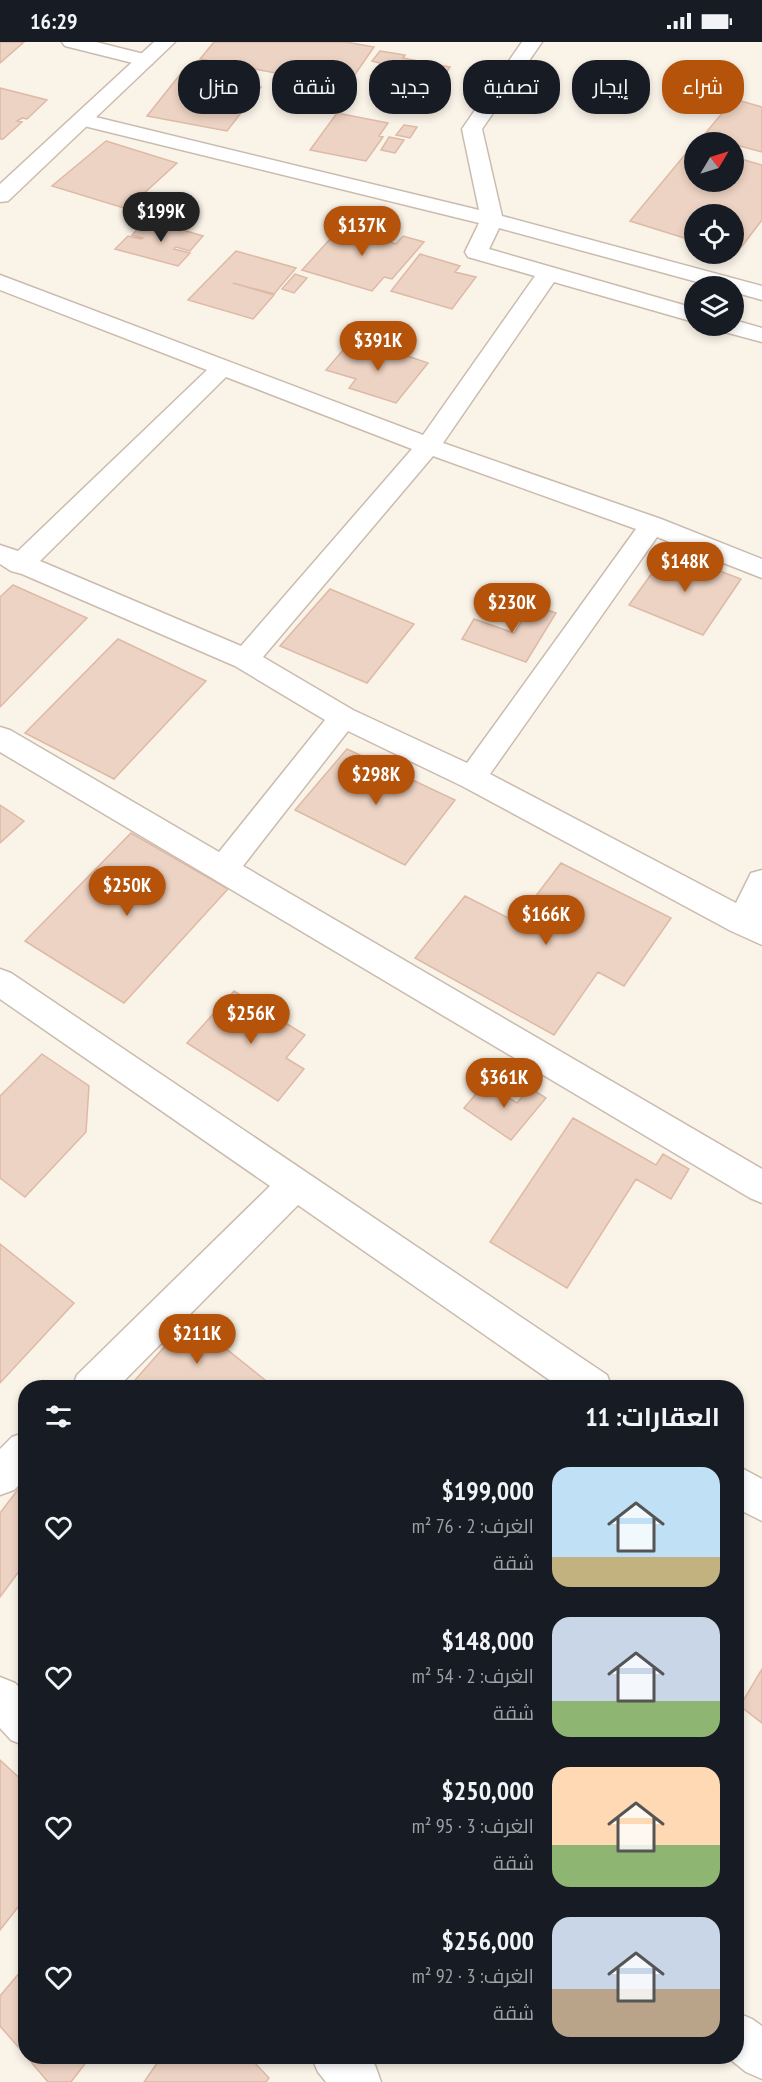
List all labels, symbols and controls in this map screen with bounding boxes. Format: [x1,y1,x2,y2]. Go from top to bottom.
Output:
text: 16:29 [30,7,78,35]
chip: منزل [178,60,260,114]
chip: شقة [272,60,357,114]
chip: جديد [369,60,451,114]
chip: تصفية [463,60,560,114]
chip: إيجار [572,60,650,114]
chip: شراء [662,60,744,114]
north arrow [684,132,744,192]
map controls [684,132,744,336]
pin: $199K [119,192,203,243]
text: $199K [137,198,185,224]
button: locate [684,204,744,264]
pin: $137K [320,206,404,257]
text: $137K [338,212,386,238]
button: layers [684,276,744,336]
pin: $391K [336,321,420,372]
text: $391K [354,327,402,353]
pin: $148K [643,542,727,593]
text: $148K [661,548,709,574]
pin: $230K [470,583,554,634]
text: $230K [488,589,536,615]
pin: $298K [334,755,418,806]
text: $298K [352,761,400,787]
pin: $250K [85,866,169,917]
text: $250K [103,872,151,898]
pin: $166K [504,895,588,946]
text: $166K [522,901,570,927]
pin: $256K [209,994,293,1045]
text: $256K [227,1000,275,1026]
pin: $361K [462,1058,546,1109]
text: $361K [480,1064,528,1090]
pin: $211K [155,1314,239,1365]
text: $211K [173,1320,221,1346]
icon: filters [42,1400,75,1433]
text: العقارات: 11 [585,1400,720,1433]
text: $199,000 [441,1474,534,1507]
icon: home [600,1491,672,1563]
icon: heart [42,1511,75,1544]
text: الغرف: 2 · 76 m² [412,1513,534,1539]
text: شقة [493,1550,534,1576]
text: $148,000 [441,1624,534,1657]
icon: home [600,1641,672,1713]
icon: heart [42,1661,75,1694]
text: الغرف: 2 · 54 m² [412,1663,534,1689]
text: شقة [493,1700,534,1726]
text: $250,000 [441,1774,534,1807]
icon: home [600,1791,672,1863]
icon: heart [42,1811,75,1844]
text: الغرف: 3 · 95 m² [412,1813,534,1839]
text: شقة [493,1850,534,1876]
text: $256,000 [441,1924,534,1957]
icon: home [600,1941,672,2013]
icon: heart [42,1961,75,1994]
text: الغرف: 3 · 92 m² [412,1963,534,1989]
text: شقة [493,2000,534,2026]

